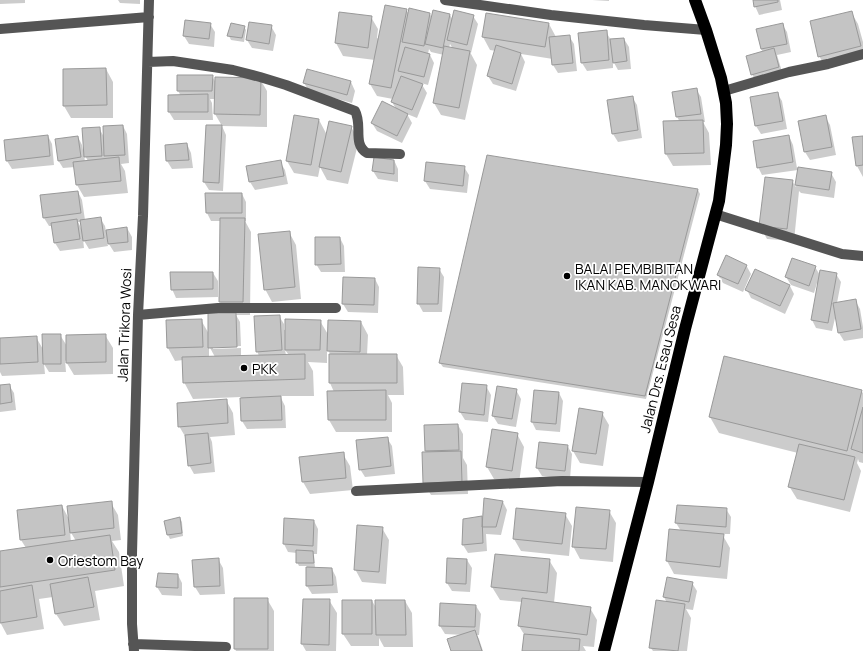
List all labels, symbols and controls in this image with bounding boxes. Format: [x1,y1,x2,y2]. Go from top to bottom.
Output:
place label: BALAI PEMBIBITAN IKAN KAB. MANOKWARI [575,259,721,294]
street label: Jalan Trikora Wosi [113,268,135,382]
marker: BALAI PEMBIBITAN IKAN KAB. MANOKWARI [562,271,572,281]
street label: Jalan Drs. Esau Sesa [635,303,685,435]
place label: PKK [252,359,278,378]
marker: PKK [239,363,249,373]
place label: Oriestom Bay [58,551,144,570]
marker: Oriestom Bay [45,555,55,565]

